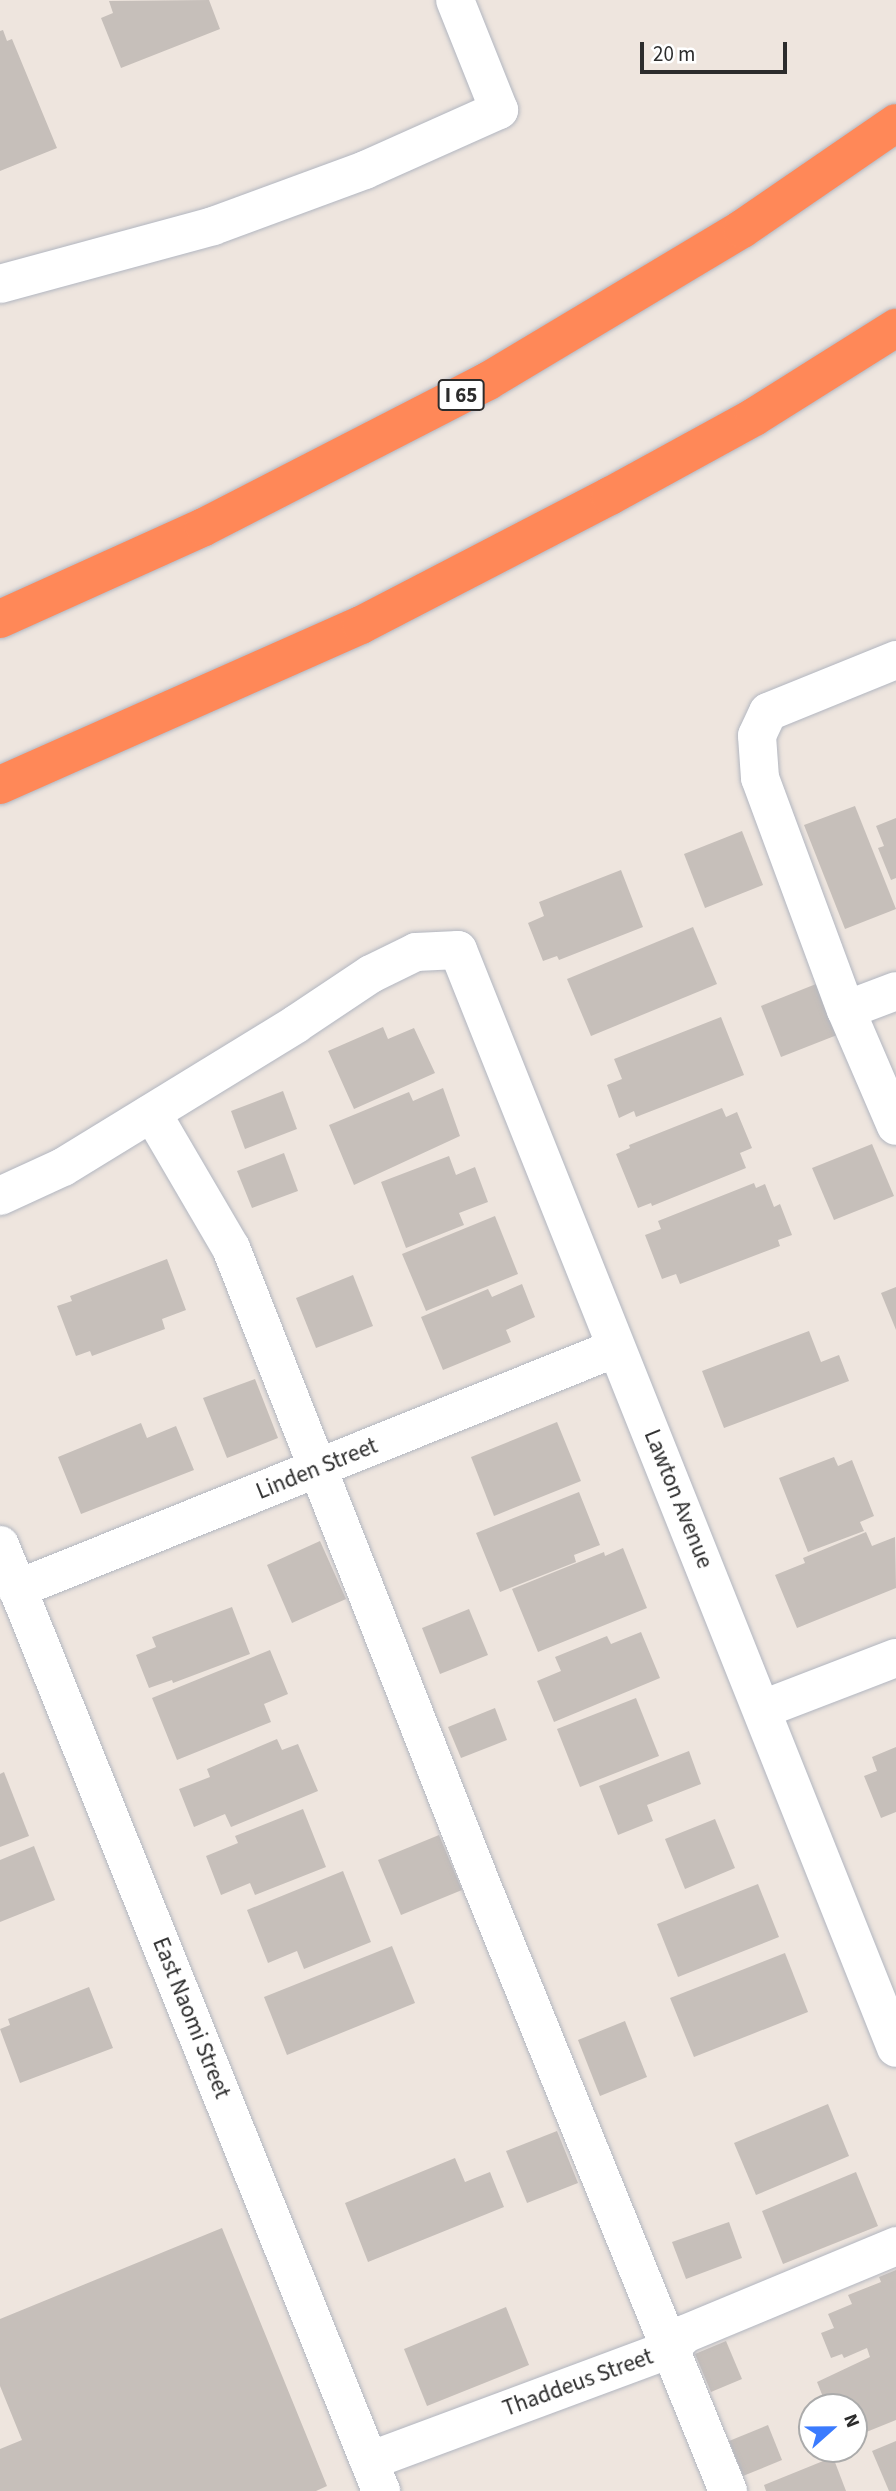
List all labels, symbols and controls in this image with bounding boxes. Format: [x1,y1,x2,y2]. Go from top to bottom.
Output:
scale bar [644,28,791,72]
text: 20 m [653,39,695,69]
road number: I 65 [436,378,486,412]
street label: Lawton Avenue [638,1426,718,1572]
street label: Linden Street [252,1432,382,1506]
street label: East Naomi Street [146,1933,236,2103]
street label: Thaddeus Street [499,2343,657,2423]
north arrow [798,2393,868,2463]
text: N [836,2410,866,2432]

